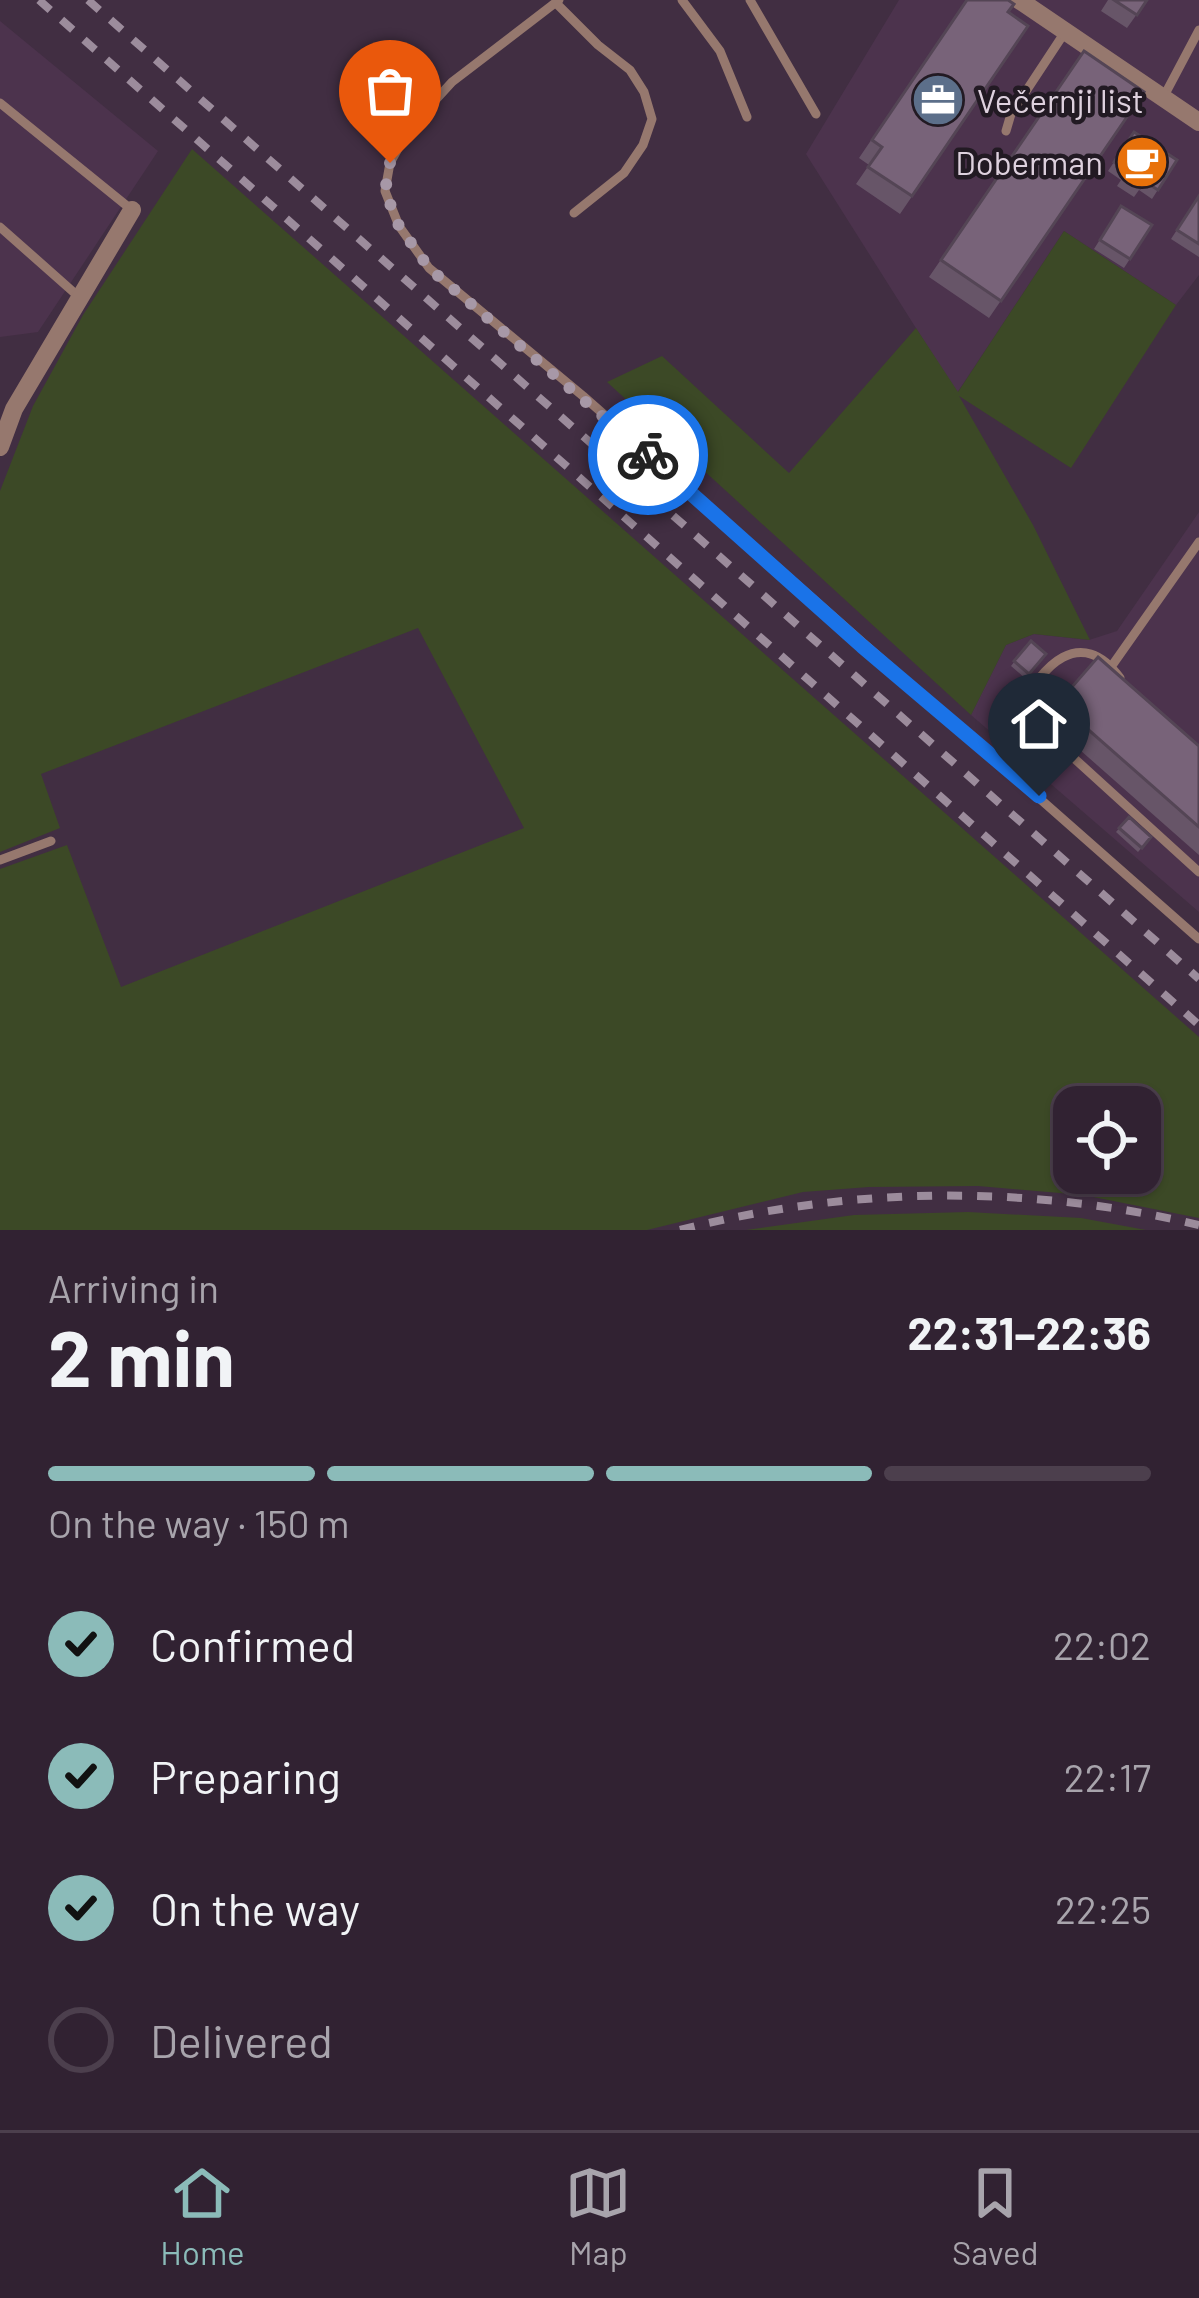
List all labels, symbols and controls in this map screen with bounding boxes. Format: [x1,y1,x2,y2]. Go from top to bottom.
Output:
pin [339,40,441,163]
icon: bag [357,58,423,124]
office icon: Večernji list [910,72,966,128]
place label: Večernji list [977,80,1144,120]
cafe icon: Doberman [1114,134,1170,190]
place label: Doberman [955,142,1103,182]
courier [588,395,708,515]
icon: bike [615,422,681,488]
pin [988,673,1090,796]
icon: home [1006,691,1072,757]
map controls [1053,1086,1161,1194]
button: locate [1053,1086,1161,1194]
text: Arriving in [48,1264,219,1311]
text: 22:31–22:36 [907,1305,1151,1359]
text: 2 min [48,1309,235,1403]
text: On the way · 150 m [48,1499,350,1546]
icon: check [48,1611,114,1677]
text: Confirmed [150,1617,355,1671]
text: 22:02 [1053,1621,1151,1668]
icon: check [48,1743,114,1809]
text: Preparing [150,1749,341,1803]
text: 22:17 [1064,1753,1151,1800]
icon: check [48,1875,114,1941]
text: On the way [150,1881,360,1935]
text: 22:25 [1055,1885,1151,1932]
text: Delivered [150,2013,333,2067]
tab: Home [160,2160,245,2272]
tab: Map [565,2160,631,2272]
tab: Saved [952,2160,1039,2272]

